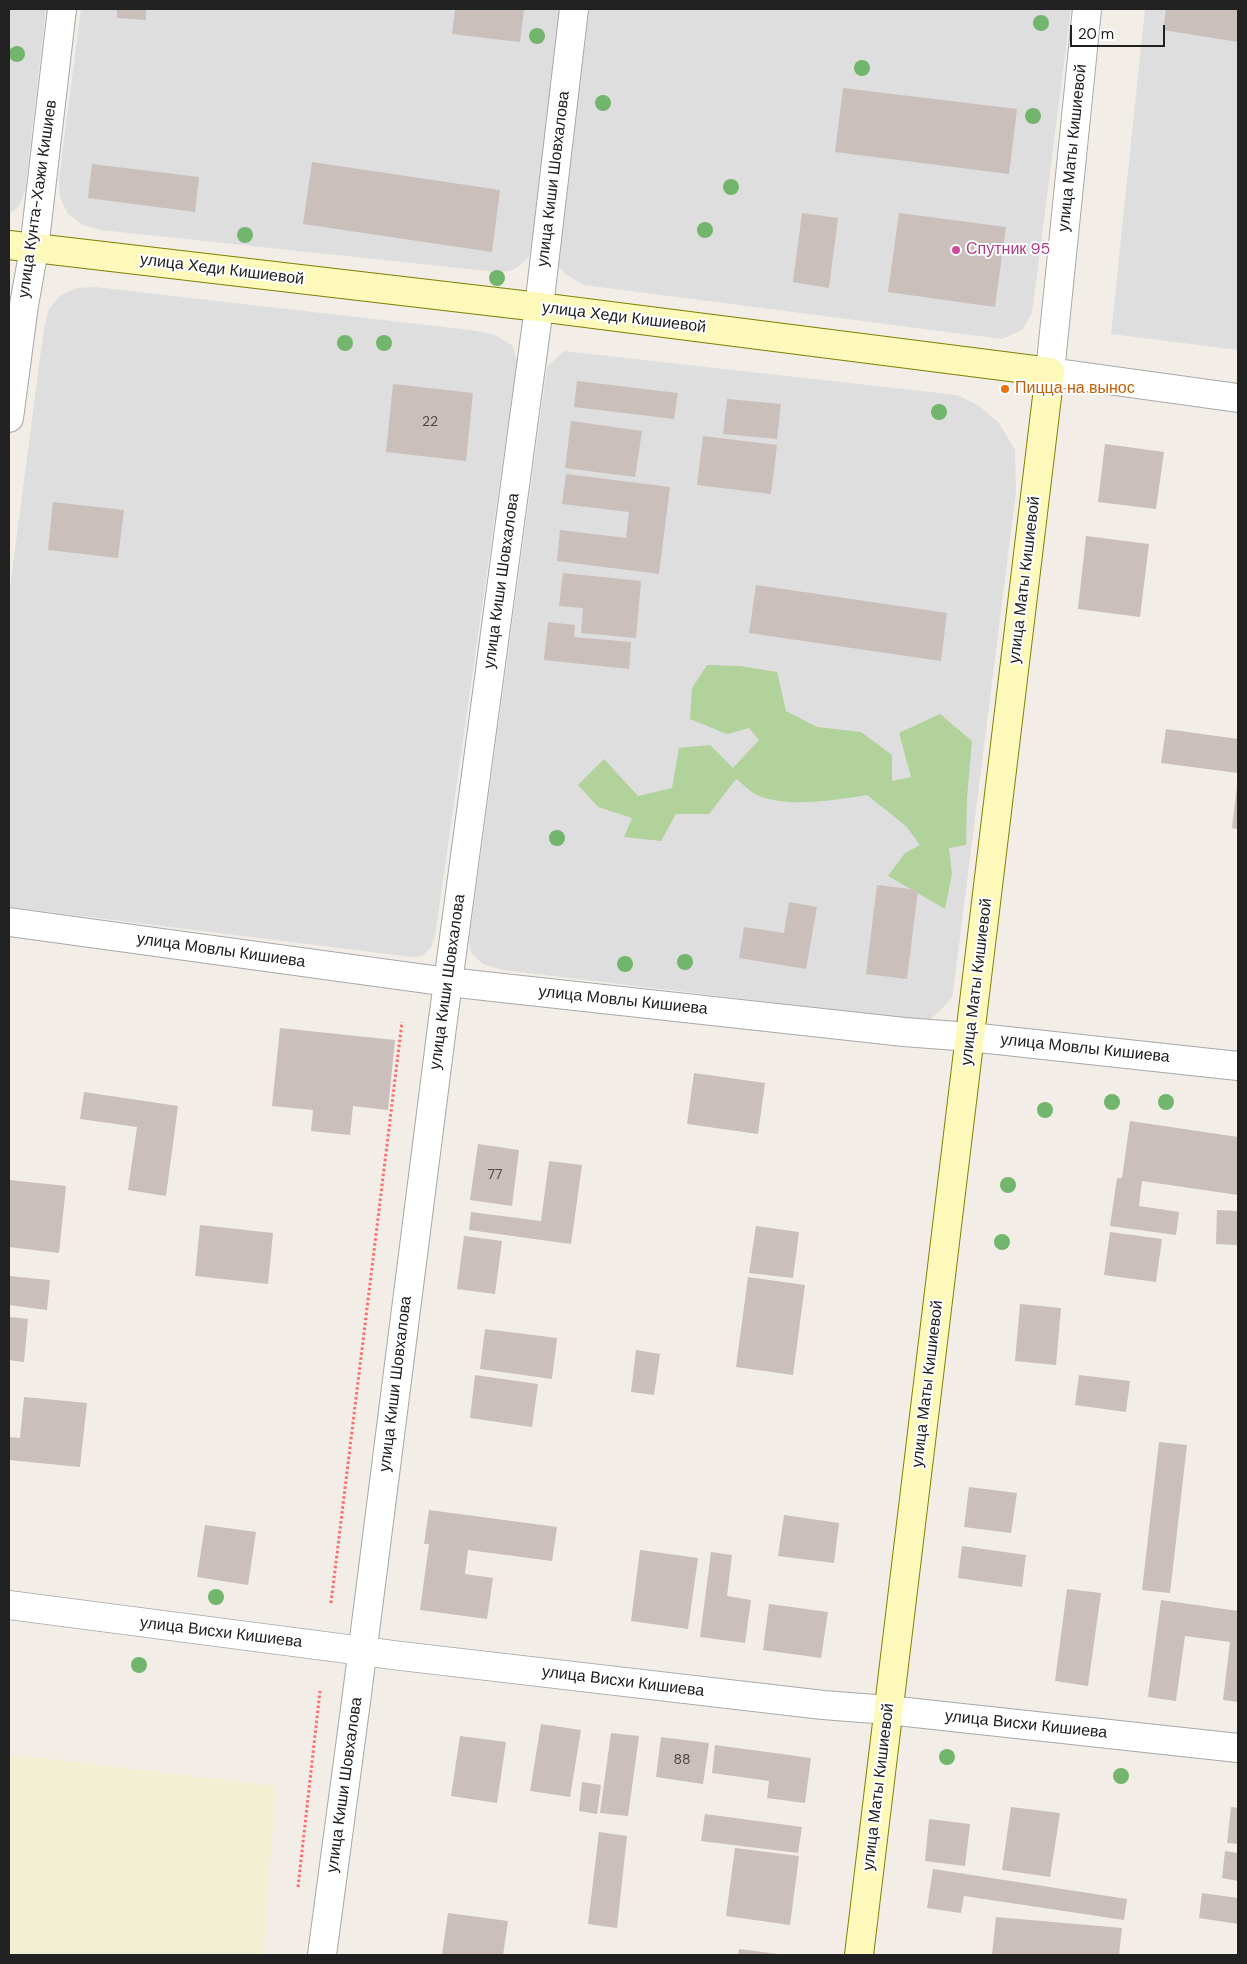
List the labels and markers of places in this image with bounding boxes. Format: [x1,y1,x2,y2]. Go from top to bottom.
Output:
place label: Спутник 95 [966,240,1050,260]
marker: Спутник 95 [950,244,962,256]
place label: Пицца на вынос [1015,379,1135,399]
marker: Пицца на вынос [999,383,1011,395]

